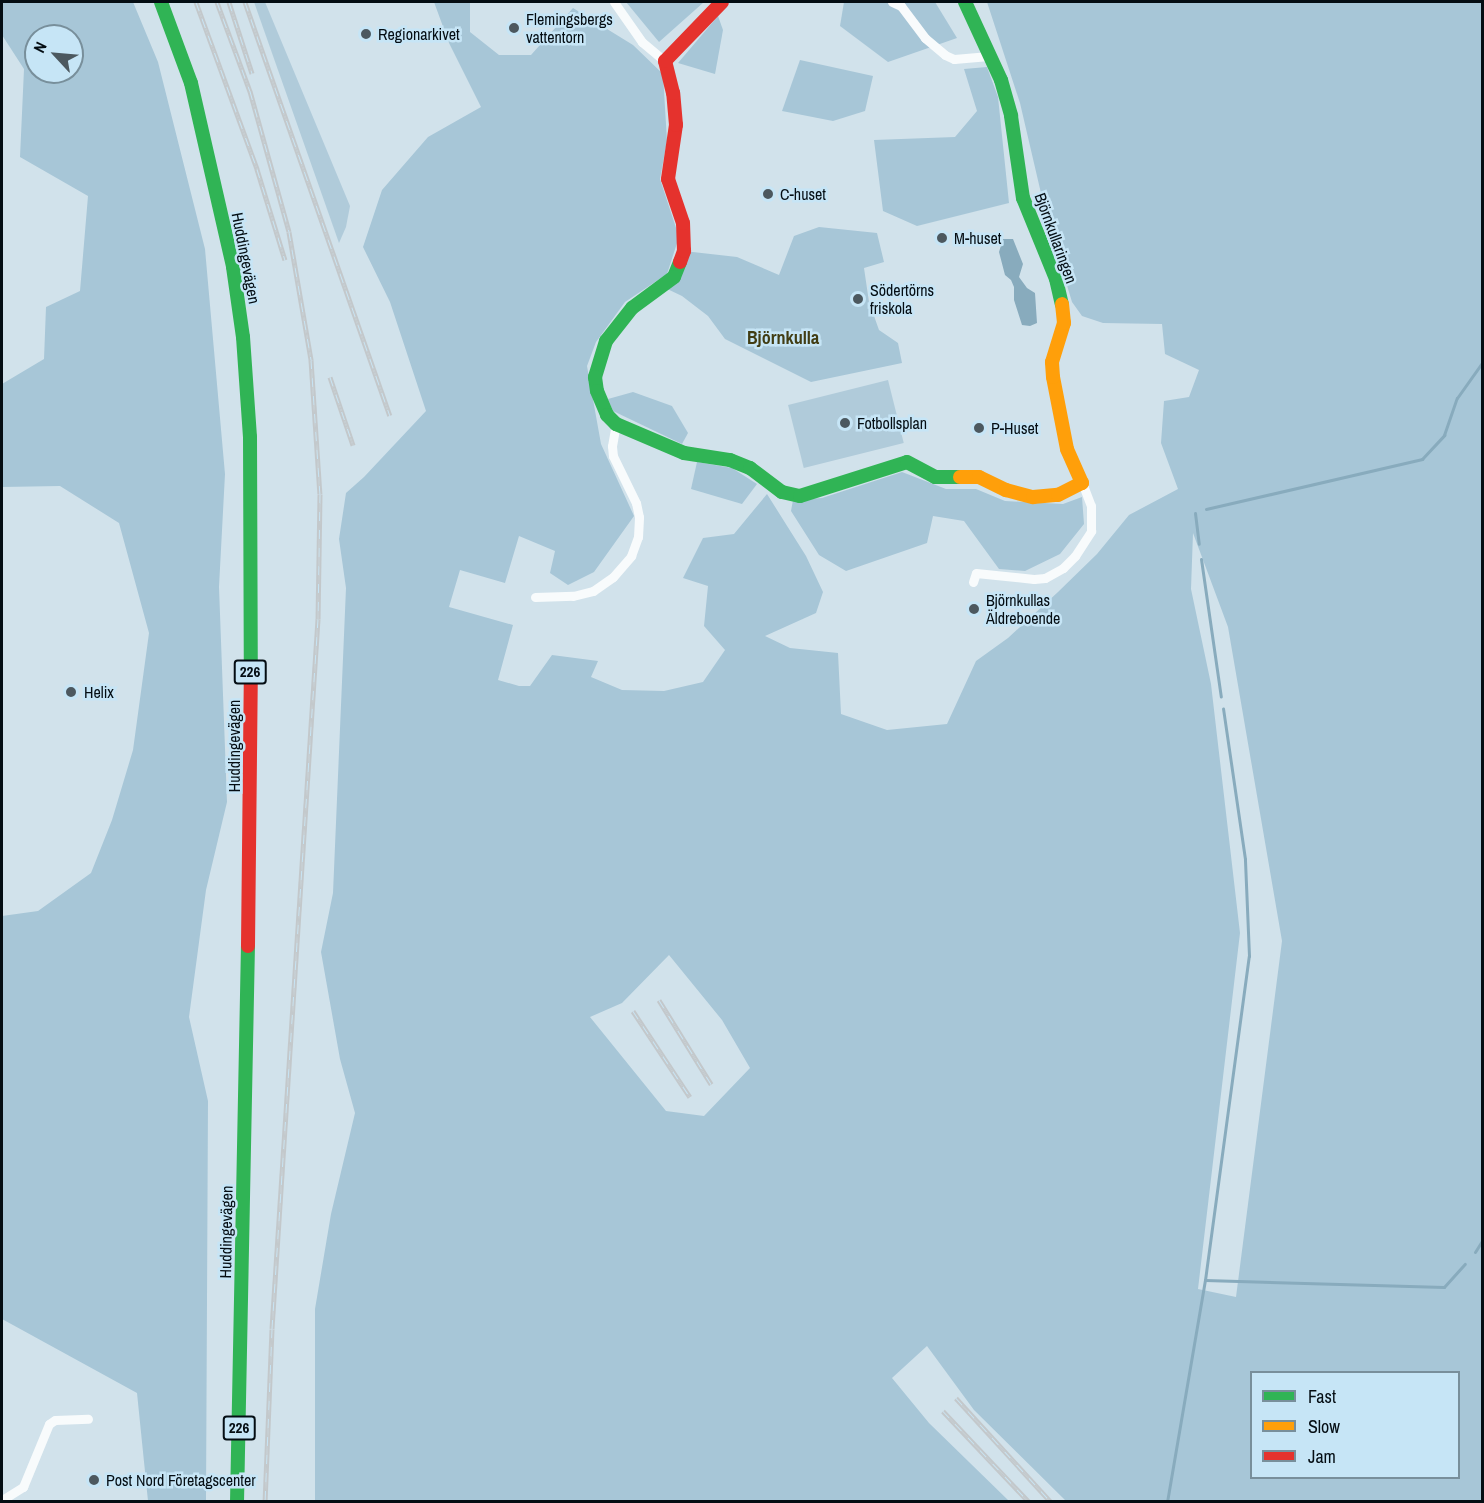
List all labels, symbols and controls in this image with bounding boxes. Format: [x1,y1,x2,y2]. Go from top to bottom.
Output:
place label: Flemingsbergs vattentorn [526,9,613,47]
marker: Flemingsbergs vattentorn [507,21,521,35]
north arrow [24,24,84,84]
place label: Regionarkivet [378,24,460,44]
marker: Regionarkivet [359,27,373,41]
text: N [28,38,52,56]
place label: C-huset [780,184,826,204]
marker: C-huset [761,187,775,201]
street label: Björnkullaringen [1031,190,1081,286]
street label: Huddingevägen [228,211,264,305]
place label: M-huset [954,228,1001,248]
marker: M-huset [935,231,949,245]
place label: Södertörns friskola [870,280,934,318]
marker: Södertörns friskola [851,292,865,306]
district label: Björnkulla [747,327,819,349]
place label: Fotbollsplan [857,413,927,433]
marker: Fotbollsplan [838,416,852,430]
place label: P-Huset [991,418,1038,438]
marker: P-Huset [972,421,986,435]
place label: Björnkullas Äldreboende [986,590,1060,628]
marker: Björnkullas Äldreboende [967,602,981,616]
road number: 226 [234,660,266,684]
place label: Helix [84,682,114,702]
marker: Helix [62,683,80,701]
street label: Huddingevägen [224,700,244,792]
street label: Huddingevägen [216,1186,236,1278]
legend [1250,1371,1460,1479]
text: Fast [1308,1384,1336,1409]
text: Slow [1308,1414,1340,1439]
road number: 226 [222,1416,256,1440]
text: Jam [1308,1444,1336,1469]
place label: Post Nord Företagscenter [106,1470,256,1490]
marker: Post Nord Företagscenter [87,1473,101,1487]

